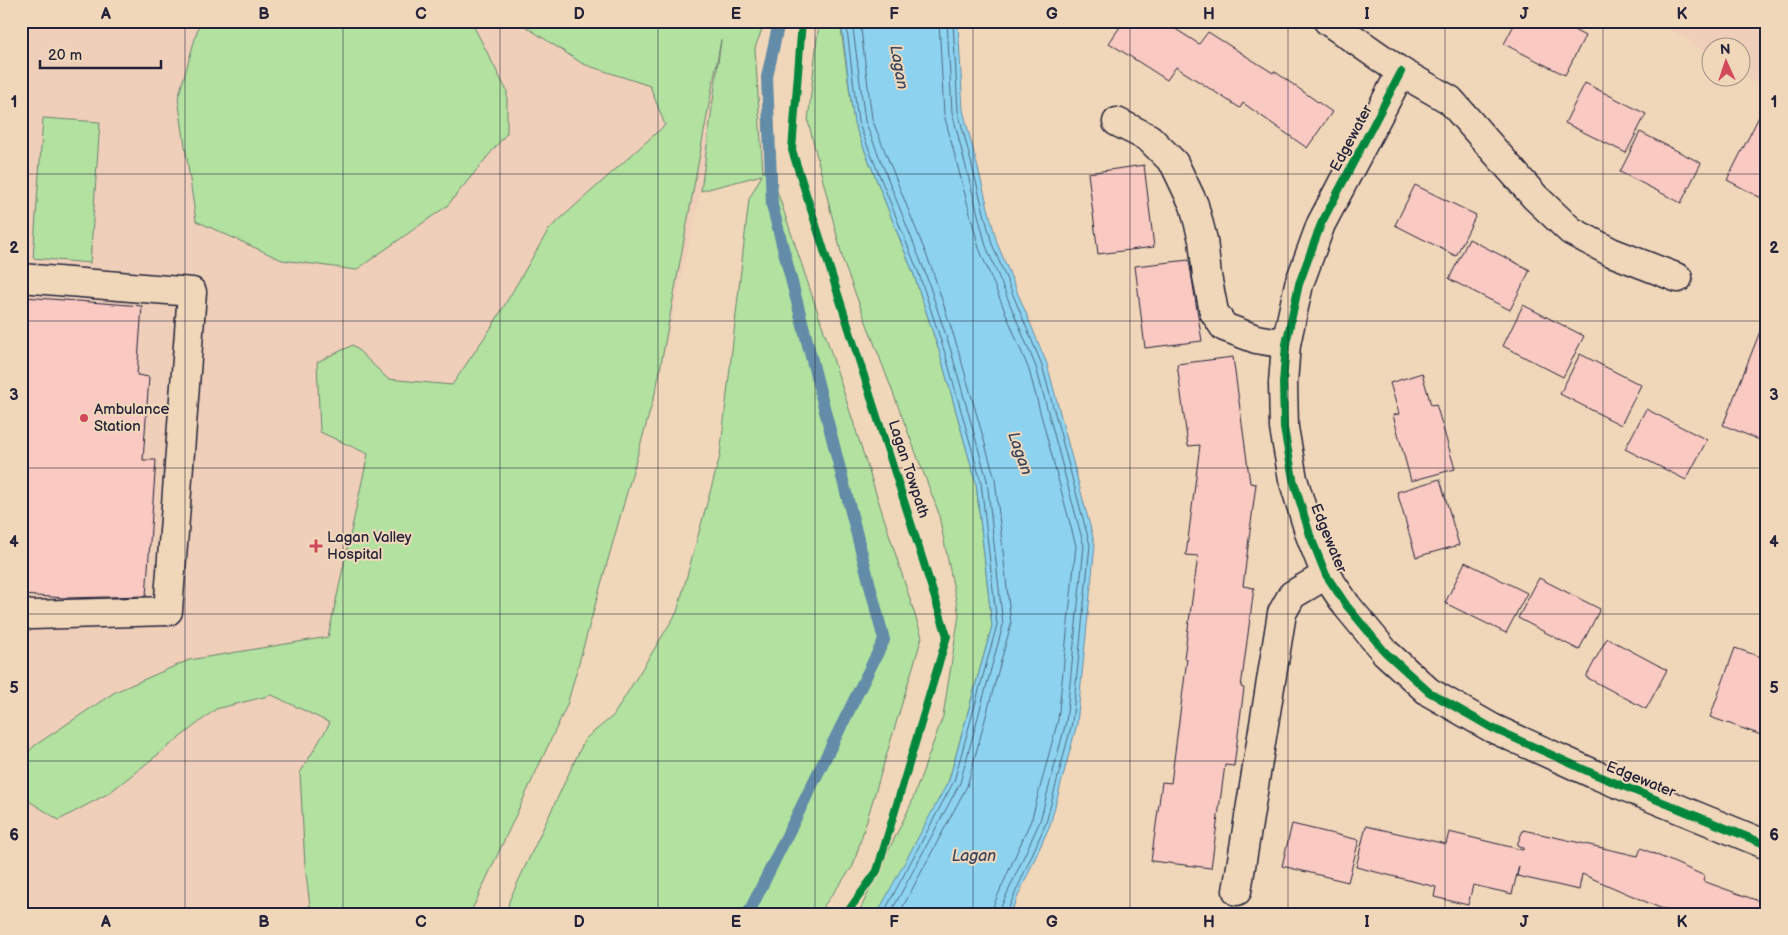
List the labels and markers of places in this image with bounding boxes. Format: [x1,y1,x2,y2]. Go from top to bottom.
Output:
place label: Ambulance Station [94,400,170,436]
marker: Ambulance Station [78,412,90,424]
place label: Lagan Valley Hospital [327,528,412,564]
marker: Lagan Valley Hospital [309,539,323,553]

